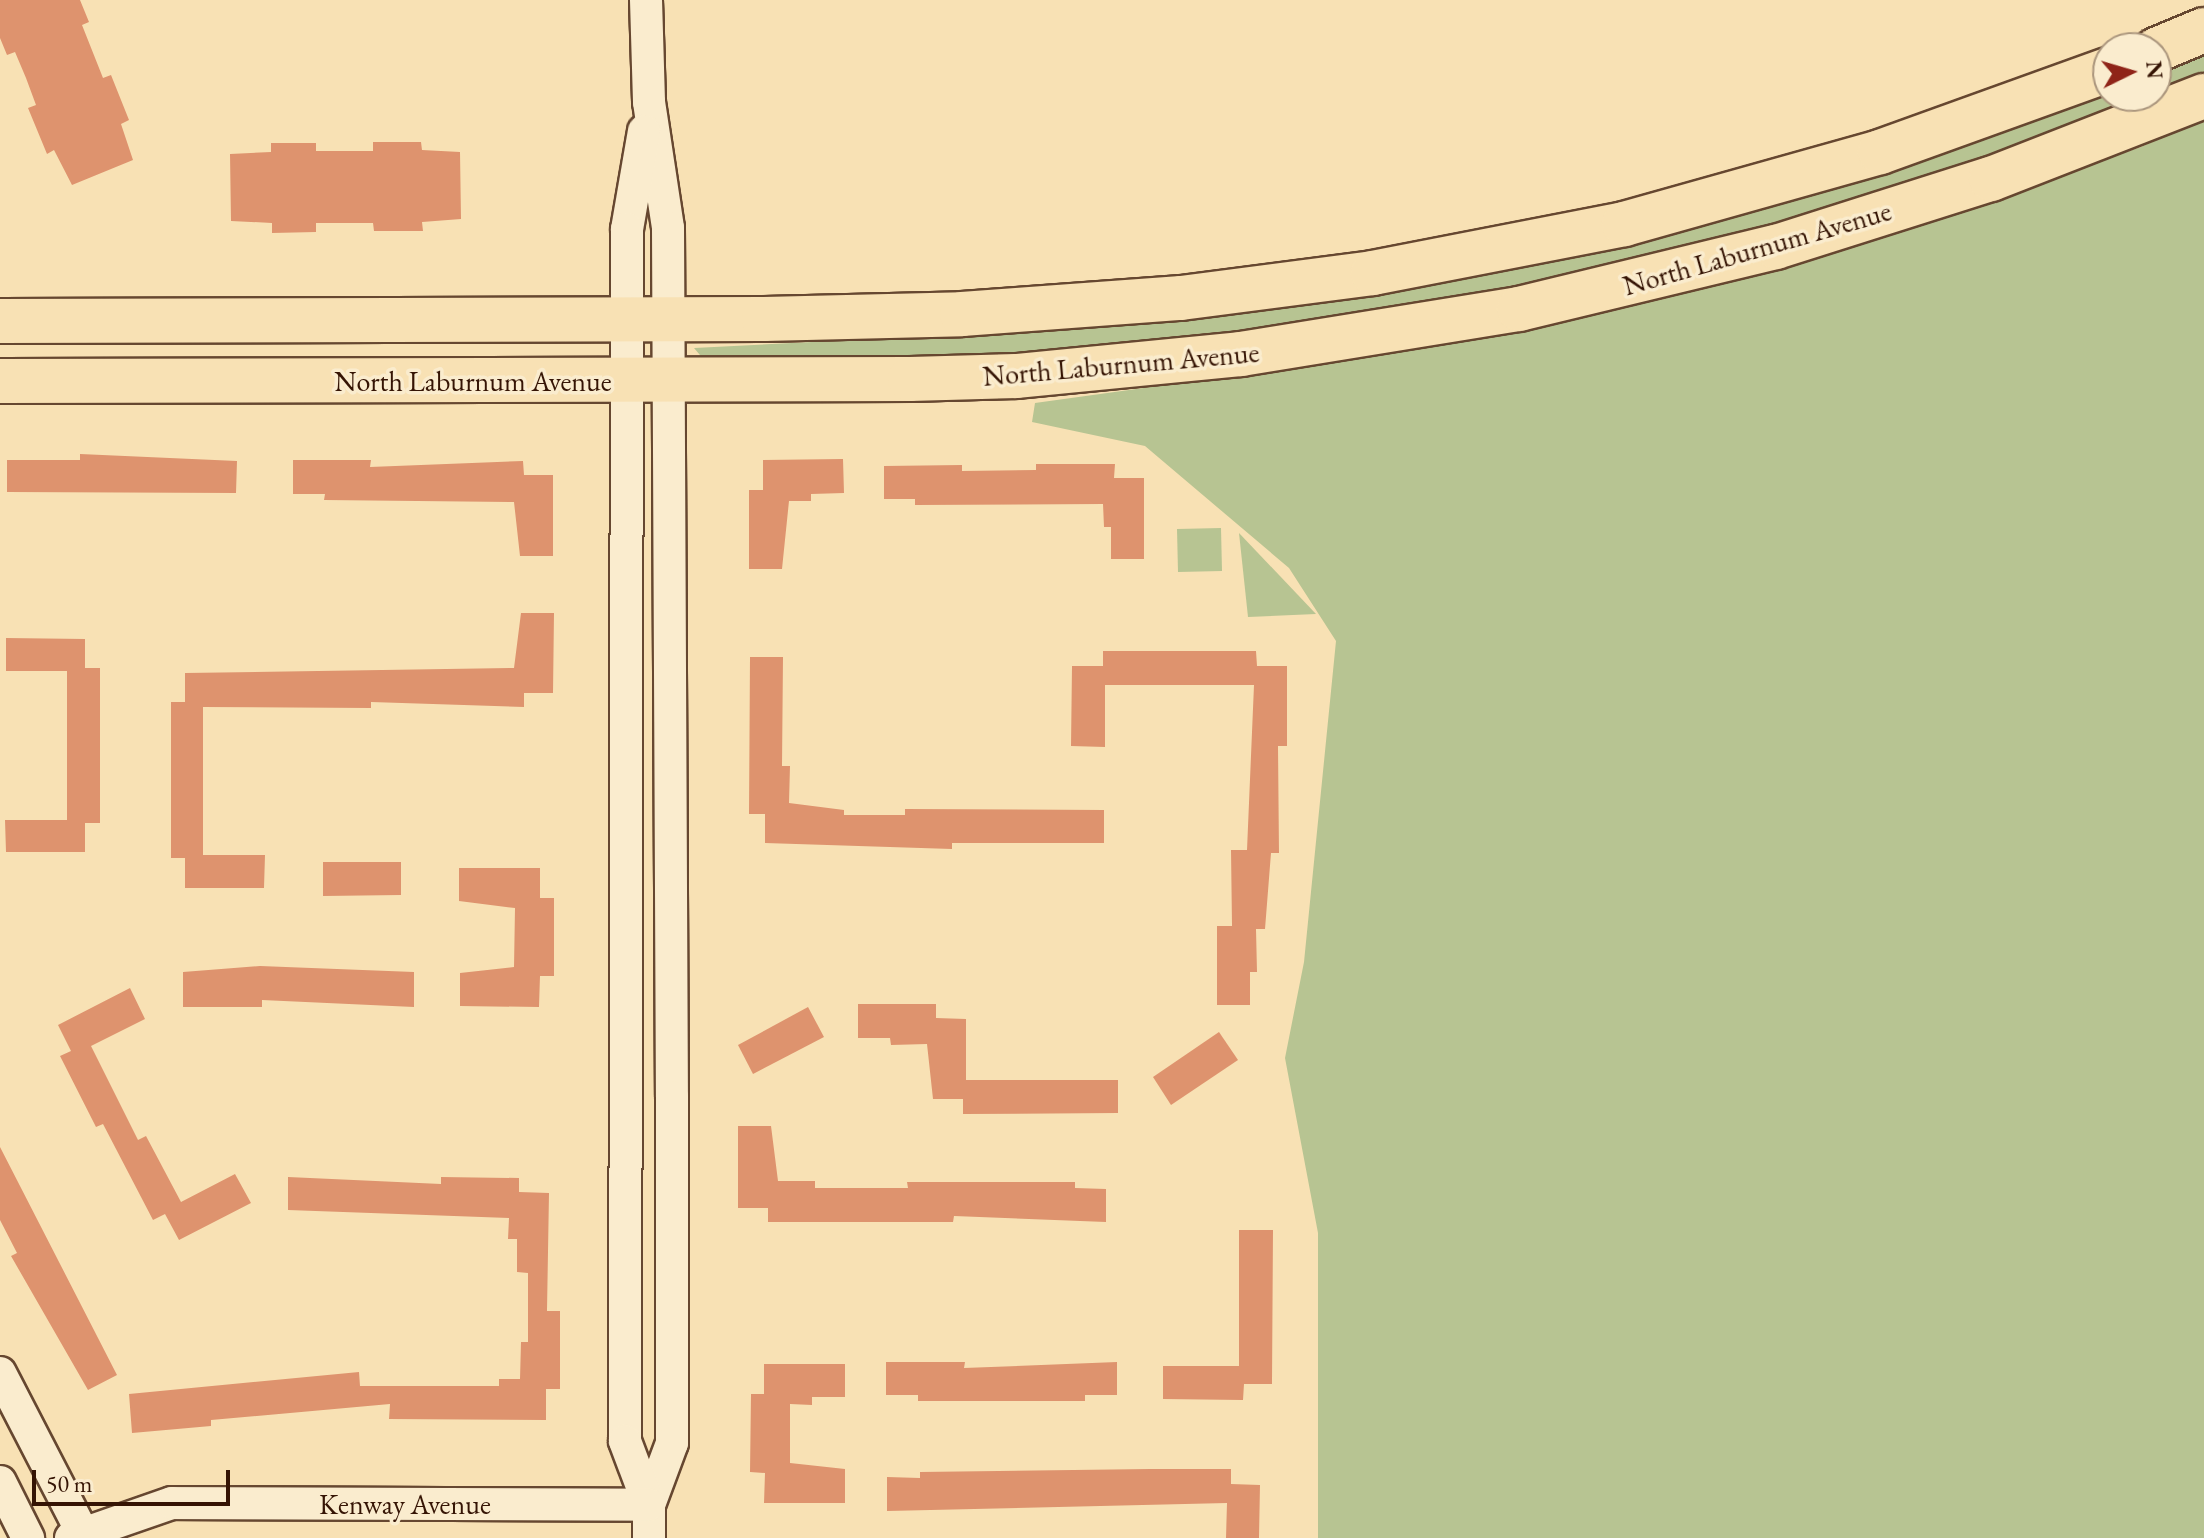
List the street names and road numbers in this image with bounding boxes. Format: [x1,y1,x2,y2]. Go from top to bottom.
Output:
street label: North Laburnum Avenue [1619,194,1895,302]
street label: North Laburnum Avenue [981,335,1261,393]
street label: North Laburnum Avenue [334,364,612,398]
street label: Kenway Avenue [319,1487,491,1521]

